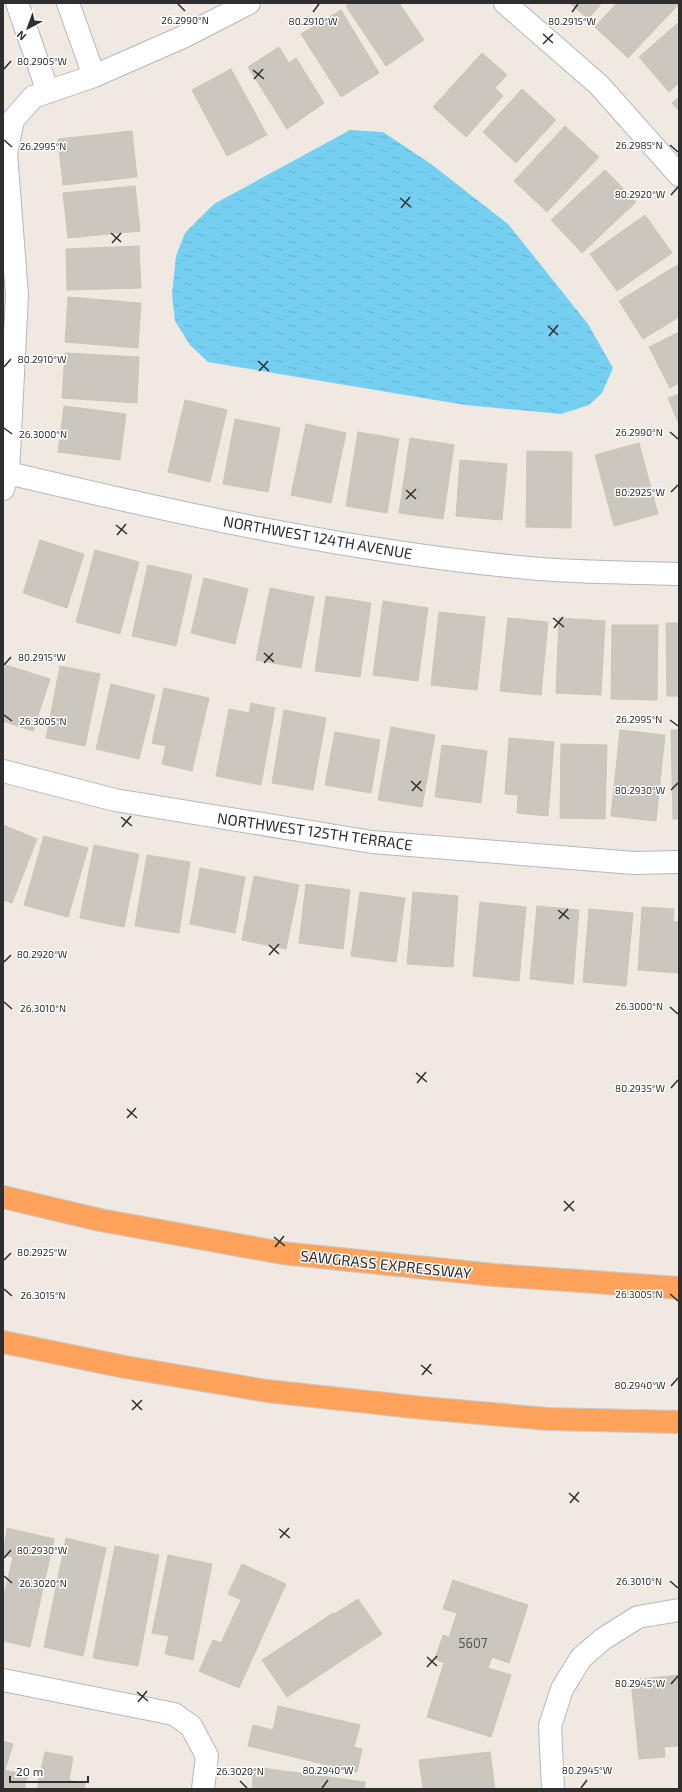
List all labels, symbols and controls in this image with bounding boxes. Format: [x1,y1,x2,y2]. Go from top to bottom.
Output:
north arrow [8,8,48,48]
text: 26.2990°N [161,14,209,26]
text: 80.2910°W [289,15,338,27]
text: 80.2915°W [548,15,597,27]
text: N [14,28,28,43]
text: 80.2905°W [17,55,68,67]
text: 26.2985°N [615,139,663,151]
text: 26.2995°N [20,140,66,152]
text: 80.2920°W [615,188,666,200]
text: 80.2910°W [18,353,67,365]
text: 26.2990°N [615,426,663,438]
text: 26.3000°N [19,428,67,440]
text: 80.2925°W [615,486,665,498]
street label: NORTHWEST 124TH AVENUE [222,511,414,563]
text: 80.2915°W [18,651,67,663]
text: 26.2995°N [616,713,662,725]
text: 26.3005°N [19,715,67,727]
text: 80.2930°W [615,784,666,796]
street label: NORTHWEST 125TH TERRACE [216,808,414,854]
text: 80.2920°W [17,948,68,960]
text: 26.3000°N [615,1000,663,1012]
text: 26.3010°N [20,1002,66,1014]
text: 80.2935°W [615,1082,665,1094]
text: 80.2925°W [17,1246,67,1258]
street label: SAWGRASS EXPRESSWAY [300,1246,473,1282]
text: 26.3005°N [615,1288,663,1300]
text: 26.3015°N [20,1289,66,1301]
text: 80.2940°W [614,1379,666,1391]
text: 80.2930°W [17,1544,68,1556]
text: 26.3010°N [616,1575,662,1587]
text: 26.3020°N [19,1577,67,1589]
house number: 5607 [459,1635,488,1651]
text: 80.2945°W [615,1677,666,1689]
scale bar [10,1758,88,1784]
text: 20 m [16,1764,43,1778]
text: 80.2940°W [302,1764,354,1776]
text: 80.2945°W [562,1764,613,1776]
text: 26.3020°N [216,1765,264,1777]

